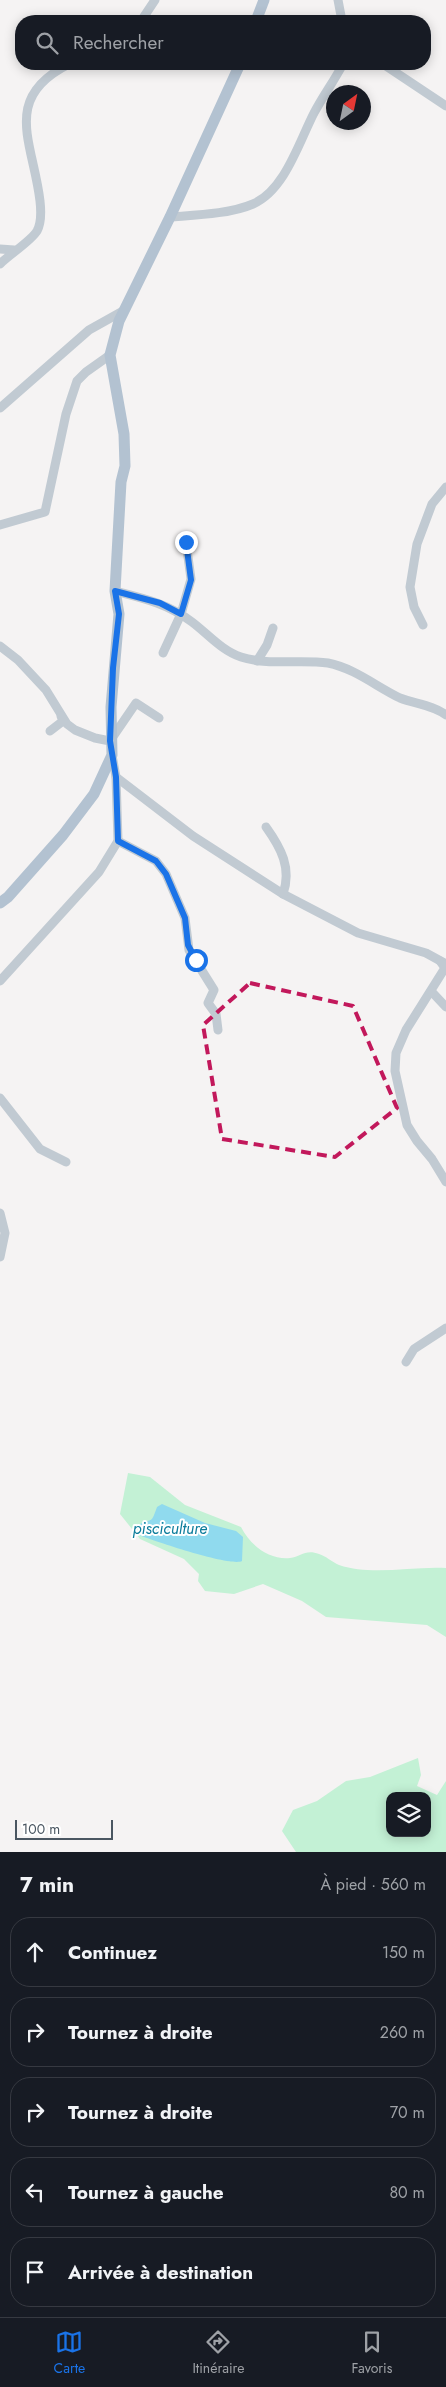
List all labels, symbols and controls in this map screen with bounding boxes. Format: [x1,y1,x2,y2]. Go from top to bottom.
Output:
search box [15,15,431,70]
icon: search [33,29,61,57]
text: Rechercher [73,29,164,56]
north arrow [326,85,371,130]
route end [175,531,198,554]
route start [185,949,208,972]
water label: pisciculture [133,1517,207,1540]
map controls [386,1792,431,1837]
button: layers [386,1792,431,1837]
scale bar [15,1817,112,1840]
text: 100 m [22,1819,60,1839]
text: 7 min [20,1870,74,1900]
text: À pied · 560 m [320,1873,426,1896]
icon: ahead [21,1938,49,1966]
text: Continuez [68,1939,157,1966]
text: 150 m [382,1941,425,1964]
icon: right [21,2018,49,2046]
text: Tournez à droite [68,2019,213,2046]
text: 260 m [380,2021,425,2044]
icon: right [21,2098,49,2126]
text: Tournez à droite [68,2099,213,2126]
text: 70 m [390,2101,425,2124]
icon: left [21,2178,49,2206]
text: Tournez à gauche [68,2179,224,2206]
text: 80 m [389,2181,425,2204]
icon: arrive [21,2258,49,2286]
text: Arrivée à destination [68,2259,253,2286]
tab: Carte [54,2328,85,2378]
tab: Itinéraire [192,2328,244,2378]
tab: Favoris [351,2328,392,2378]

